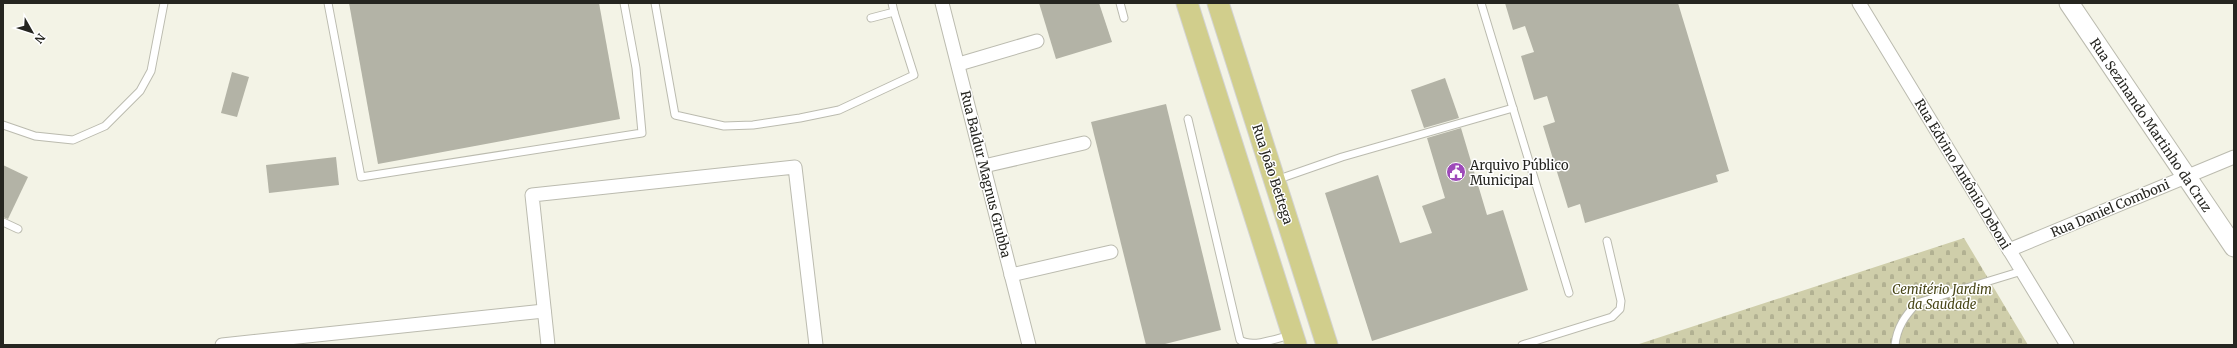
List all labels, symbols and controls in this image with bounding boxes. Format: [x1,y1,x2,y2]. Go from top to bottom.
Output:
north arrow [12,12,52,52]
text: N [31,31,48,46]
street label: Rua Sezinando Martinho da Cruz [2086,35,2215,215]
street label: Rua Baldur Magnus Grubba [957,89,1015,259]
street label: Rua Edvino Antônio Deboni [1911,96,2014,253]
street label: Rua João Bettega [1248,122,1297,226]
place label: Arquivo Público Municipal [1469,157,1569,189]
public building icon: Arquivo Público Municipal [1445,161,1467,183]
street label: Rua Daniel Comboni [2048,176,2172,241]
park label: Cemitério Jardim da Saudade [1892,281,1992,313]

